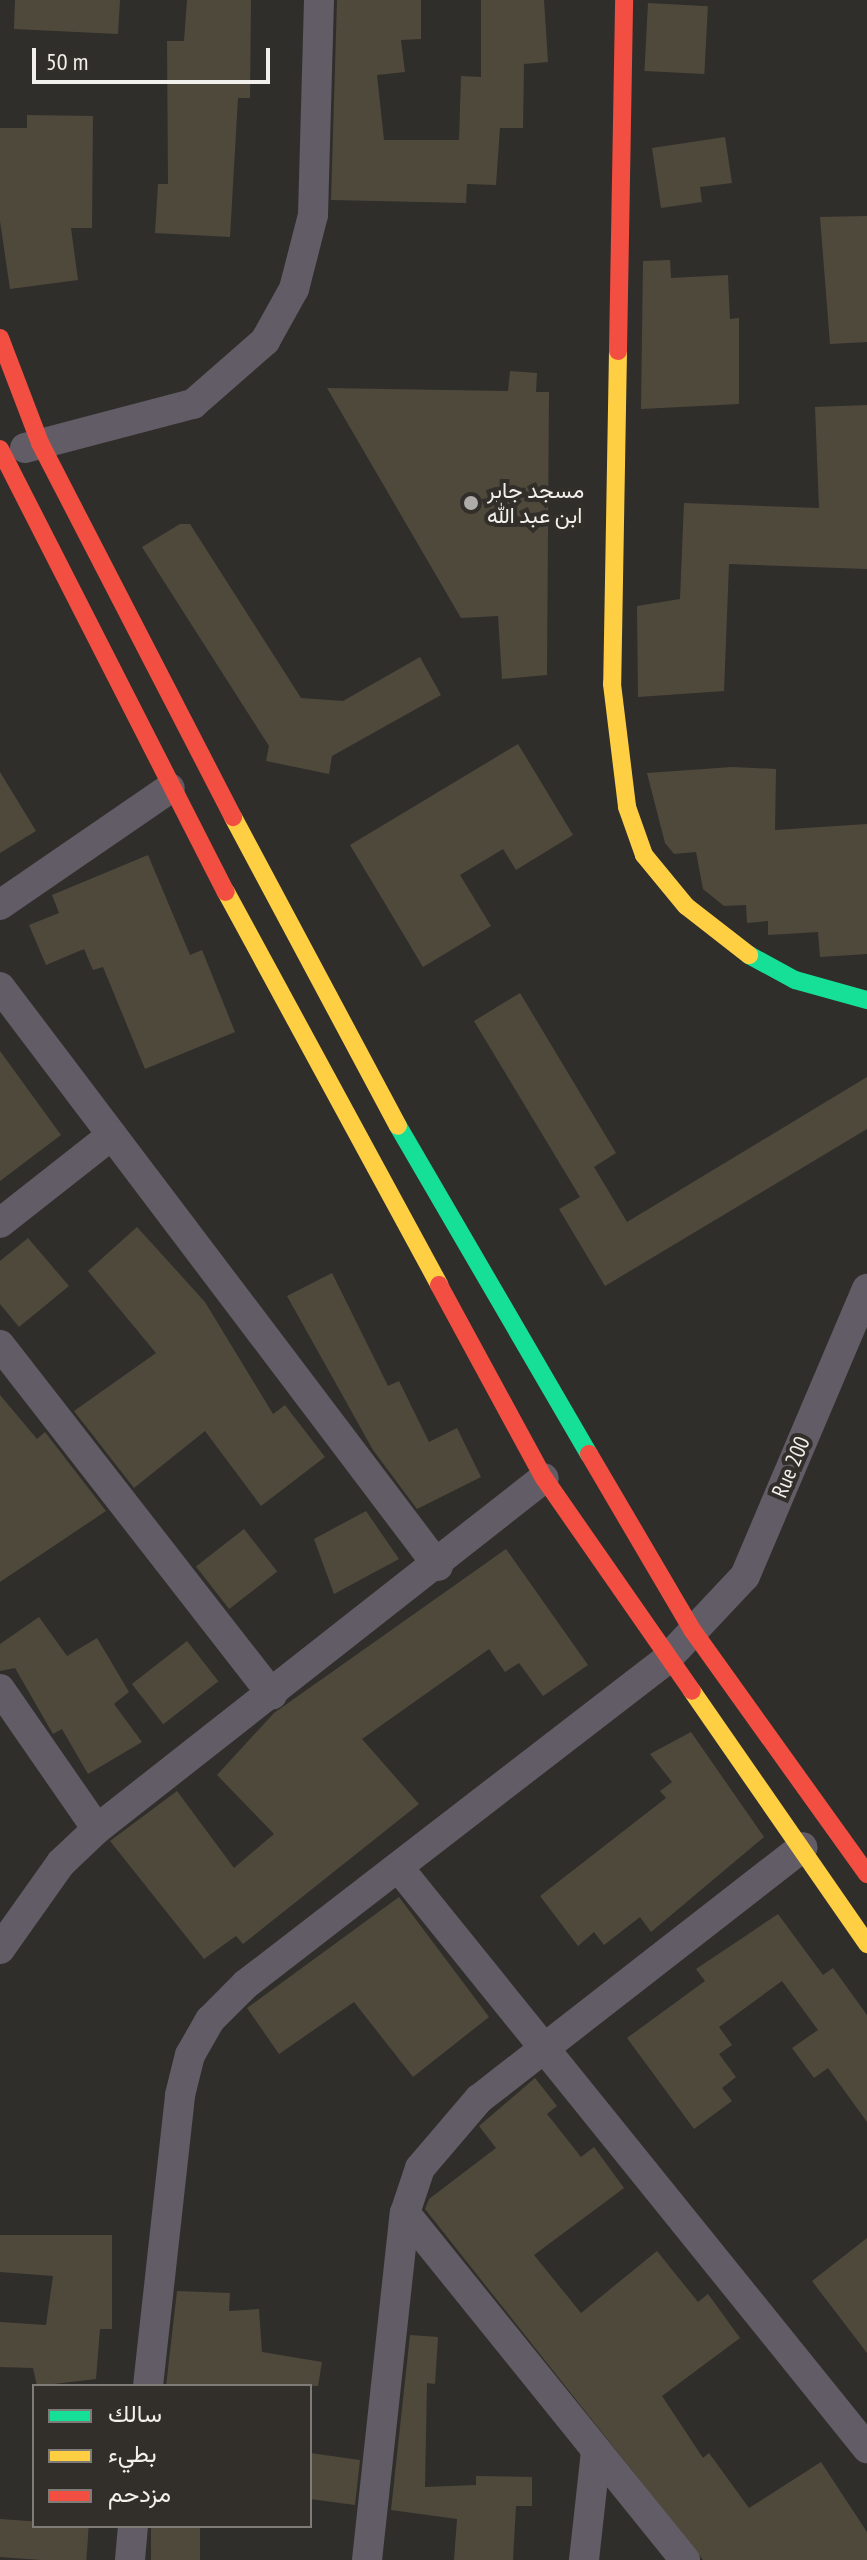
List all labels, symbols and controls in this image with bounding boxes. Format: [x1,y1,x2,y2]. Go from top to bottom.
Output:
scale bar [36,32,274,82]
text: 50 m [46,46,88,77]
place label: مسجد جابر ابن عبد الله [487,477,584,528]
marker: مسجد جابر ابن عبد الله [462,494,480,512]
street label: Rue 200 [766,1433,816,1501]
legend [32,2384,312,2528]
text: سالك [108,2398,162,2429]
text: بطيء [108,2438,157,2469]
text: مزدحم [108,2478,171,2509]

